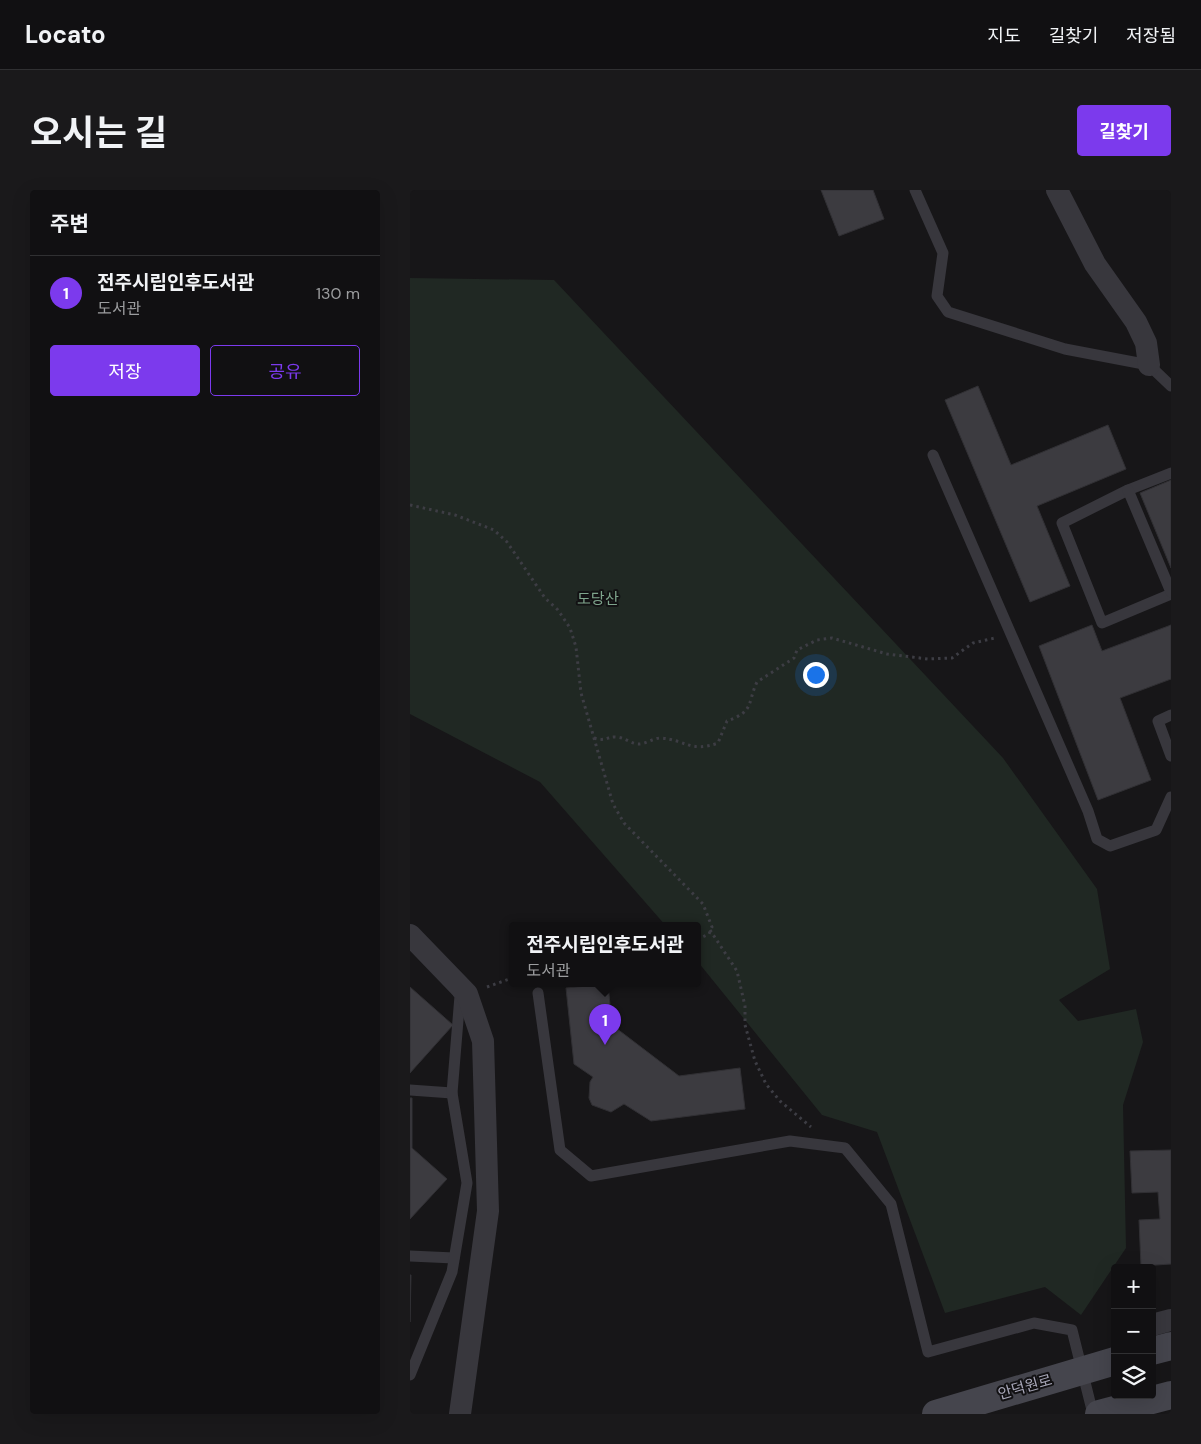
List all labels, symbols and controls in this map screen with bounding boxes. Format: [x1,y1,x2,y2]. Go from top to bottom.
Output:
text: Locato [25,19,106,50]
text: 지도 [988,24,1021,48]
text: 길찾기 [1049,24,1098,48]
text: 저장됨 [1126,24,1176,48]
button: 길찾기 [1077,105,1171,156]
text: 오시는 길 [30,110,167,156]
text: 주변 [50,210,89,238]
text: 전주시립인후도서관 [97,270,254,295]
text: 1 [63,283,69,304]
text: 130 m [316,283,360,304]
text: 도서관 [97,298,141,319]
button: 저장 [50,345,200,396]
button: 공유 [210,345,360,396]
park label: 도당산 [577,589,619,609]
your location [803,662,829,688]
popup [509,922,701,987]
text: 전주시립인후도서관 [526,932,684,957]
text: 도서관 [526,960,571,981]
pin: 1 [589,1004,621,1045]
map controls [1111,1264,1156,1399]
button: + [1111,1264,1156,1309]
button: − [1111,1309,1156,1354]
button: layers [1111,1354,1156,1399]
street label: 안덕원로 [996,1370,1054,1404]

